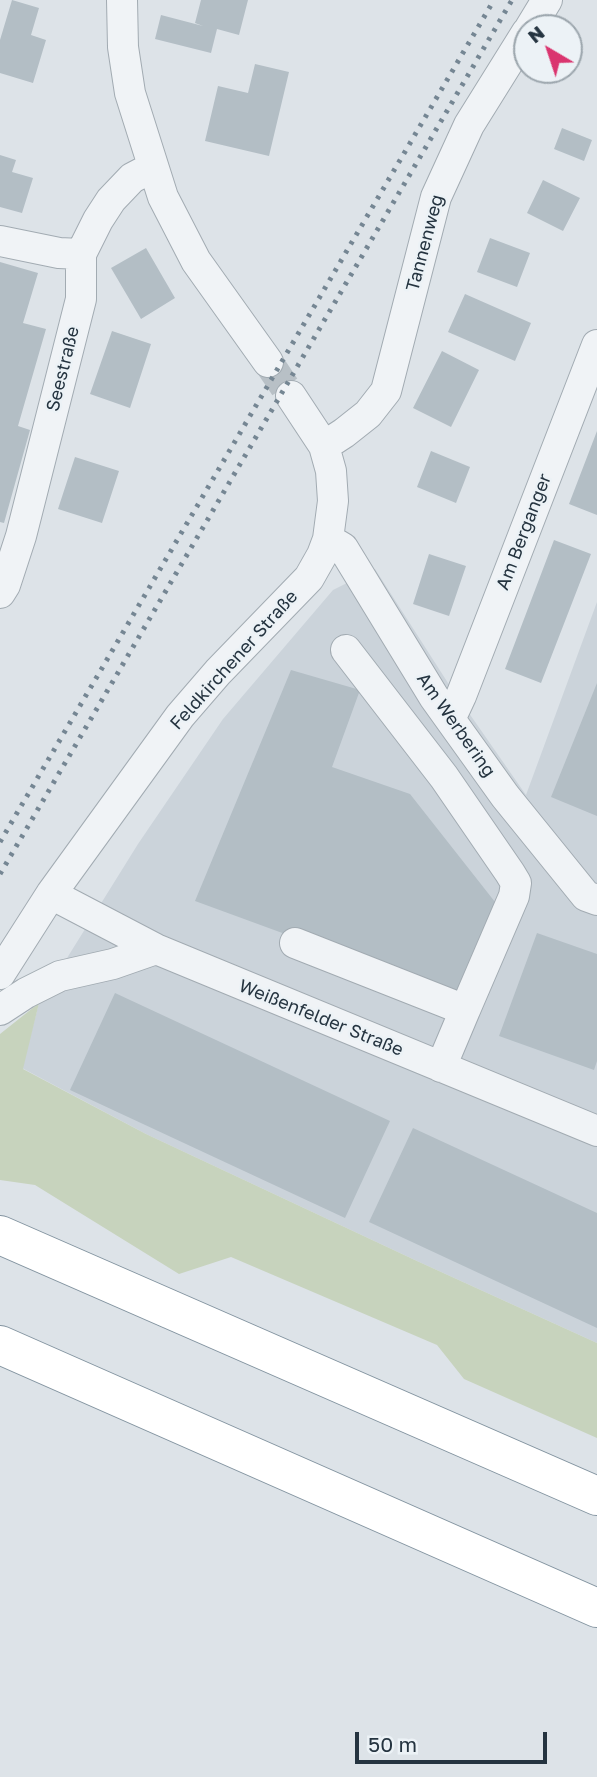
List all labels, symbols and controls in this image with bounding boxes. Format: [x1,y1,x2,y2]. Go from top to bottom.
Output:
north arrow [513,14,583,84]
text: N [523,20,549,47]
street label: Tannenweg [402,192,448,294]
street label: Seestraße [42,324,84,414]
street label: Am Berganger [492,471,556,593]
street label: Feldkirchener Straße [166,586,302,734]
street label: Am Werbering [412,669,500,781]
street label: Weißenfelder Straße [236,975,406,1061]
scale bar [359,1718,552,1762]
text: 50 m [368,1731,417,1757]

